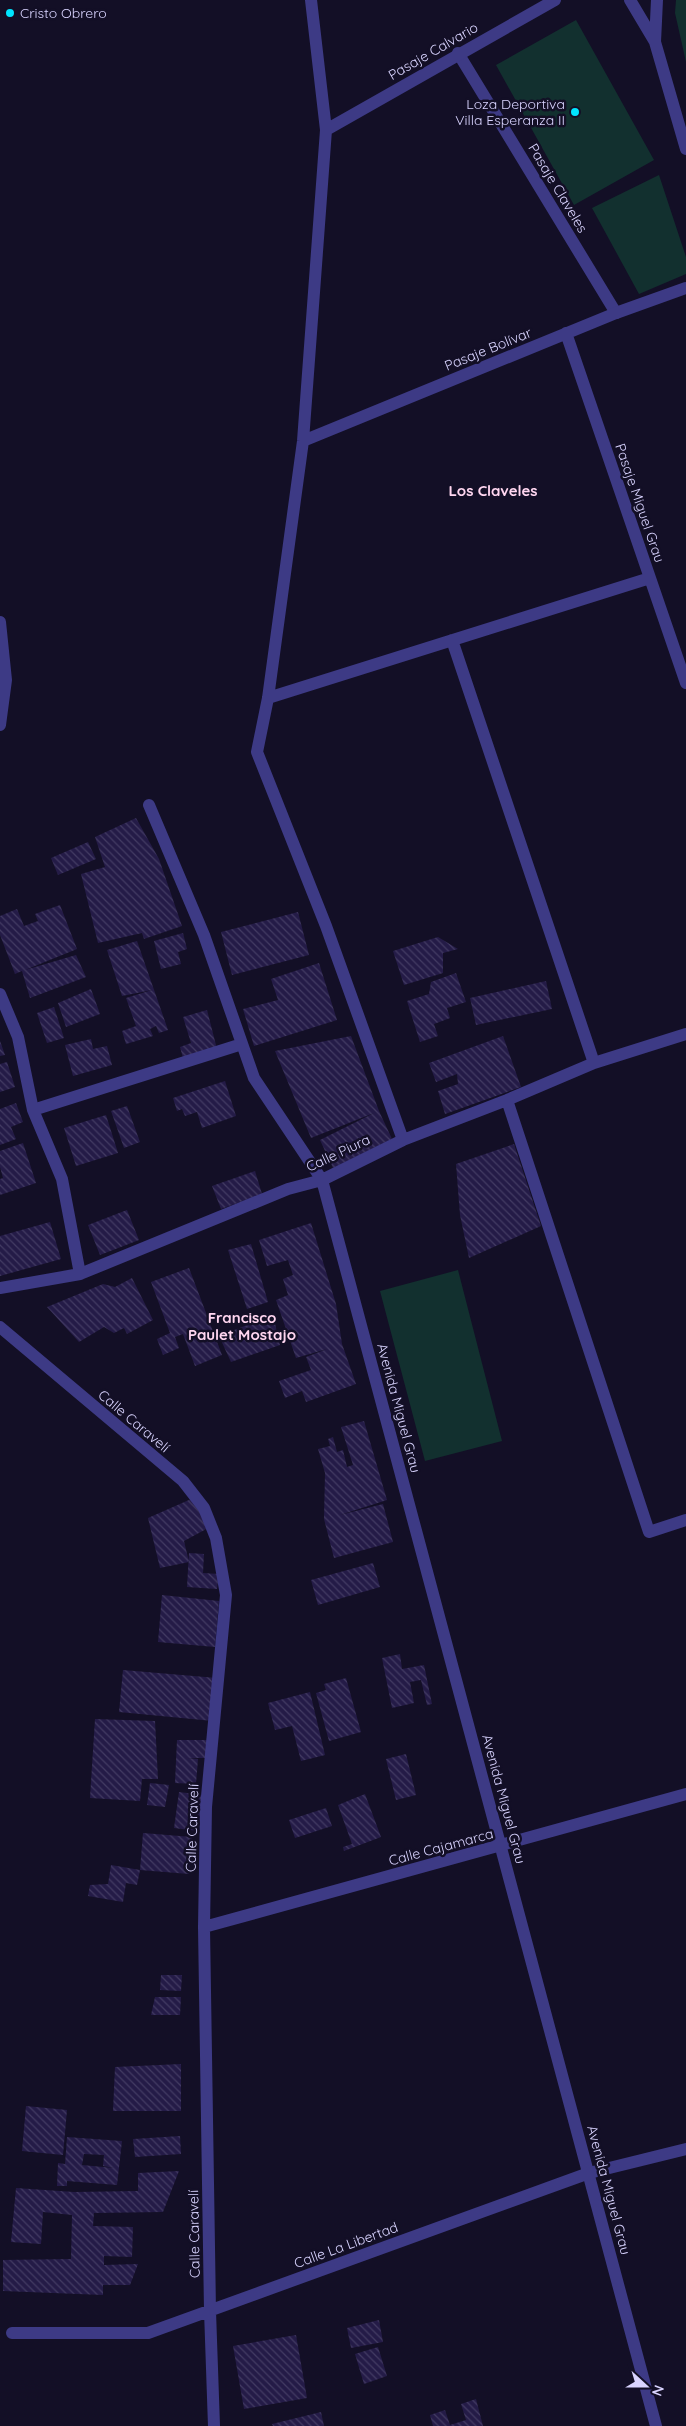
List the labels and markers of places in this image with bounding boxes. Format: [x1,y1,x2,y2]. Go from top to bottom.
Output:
place label: Cristo Obrero [20,4,107,22]
marker: Cristo Obrero [4,7,16,19]
place label: Loza Deportiva Villa Esperanza II [455,95,565,129]
marker: Loza Deportiva Villa Esperanza II [569,106,581,118]

